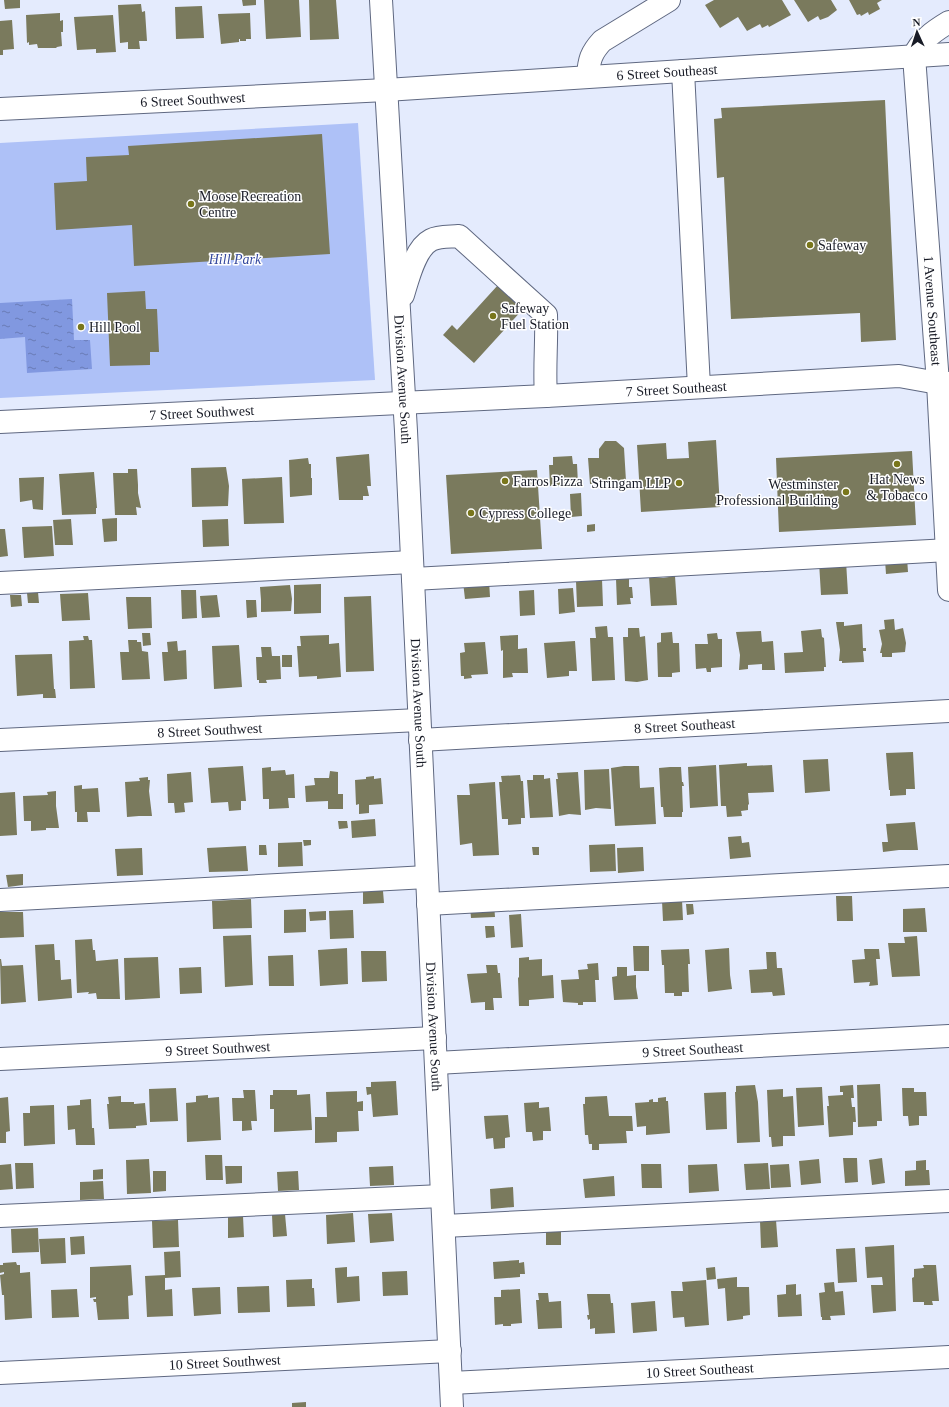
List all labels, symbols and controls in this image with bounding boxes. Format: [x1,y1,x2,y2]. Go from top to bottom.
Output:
north arrow [897,12,937,52]
text: N [912,16,921,28]
street label: 6 Street Southeast [616,61,718,83]
street label: 6 Street Southwest [140,89,246,110]
place label: Moose Recreation Centre [199,189,301,220]
marker: Moose Recreation Centre [186,199,196,209]
place label: Safeway [818,238,866,253]
marker: Safeway [805,240,815,250]
park label: Hill Park [208,252,262,267]
street label: 1 Avenue Southeast [921,255,944,366]
place label: Safeway Fuel Station [501,301,569,332]
marker: Safeway Fuel Station [488,311,498,321]
street label: Division Avenue South [392,314,414,444]
place label: Hill Pool [89,320,140,335]
marker: Hill Pool [76,322,86,332]
street label: 7 Street Southeast [625,378,727,399]
street label: 7 Street Southwest [149,402,255,422]
marker: Hat News & Tobacco [892,459,902,469]
place label: Hat News & Tobacco [866,472,928,503]
place label: Farros Pizza [513,474,583,489]
marker: Farros Pizza [500,476,510,486]
place label: Stringam LLP [591,476,671,491]
place label: Westminster Professional Building [716,477,838,508]
marker: Stringam LLP [674,478,684,488]
marker: Westminster Professional Building [841,487,851,497]
place label: Cypress College [479,506,571,521]
marker: Cypress College [466,508,476,518]
street label: Division Avenue South [408,638,429,768]
street label: 8 Street Southeast [634,715,736,736]
street label: 8 Street Southwest [157,720,263,740]
street label: Division Avenue South [424,961,445,1092]
street label: 9 Street Southwest [165,1038,271,1059]
street label: 9 Street Southeast [642,1039,744,1060]
street label: 10 Street Southwest [168,1352,281,1372]
street label: 10 Street Southeast [645,1360,754,1380]

